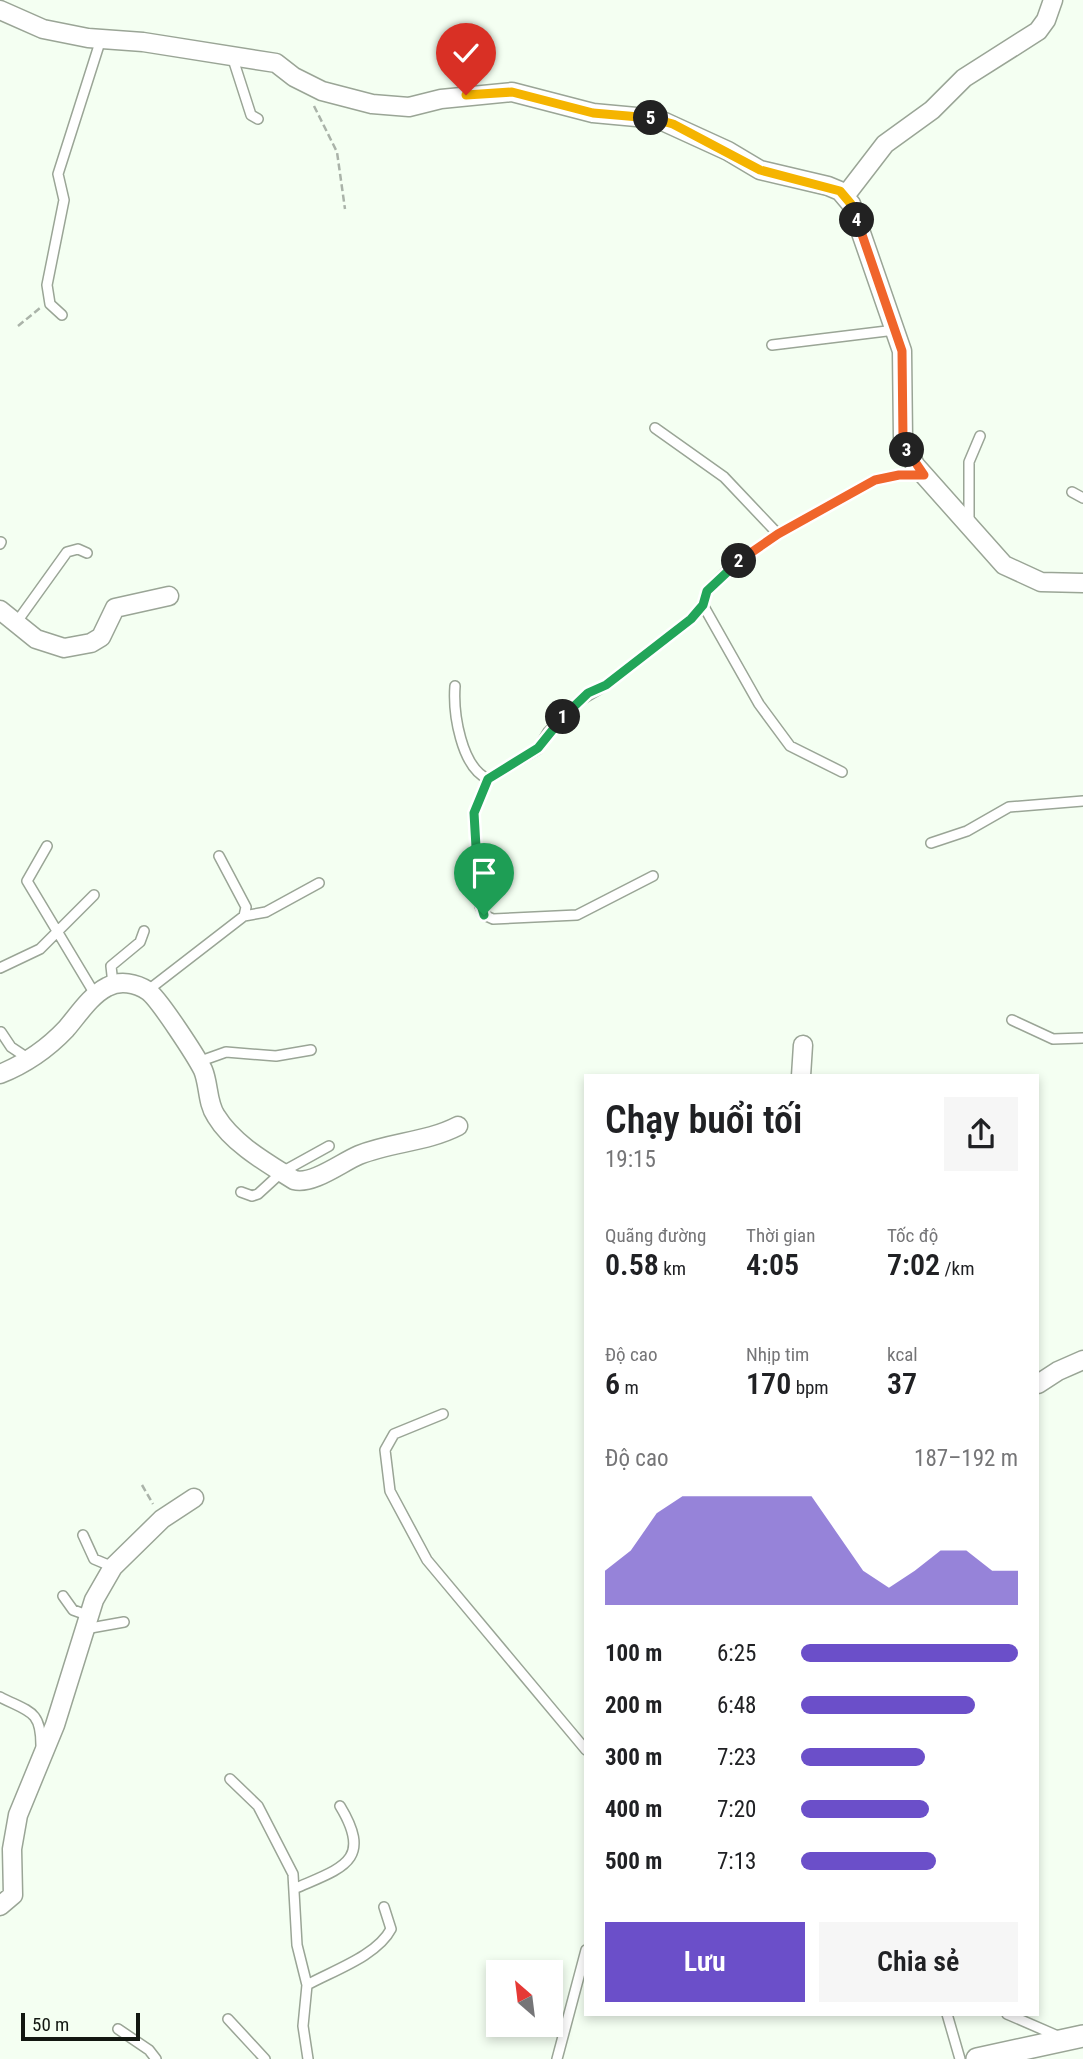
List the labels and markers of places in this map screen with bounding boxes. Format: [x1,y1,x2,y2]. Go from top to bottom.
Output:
pin [436,23,496,95]
pin: 5 [634,100,668,136]
pin: 4 [840,202,874,238]
pin: 3 [890,433,925,468]
pin: 2 [722,544,756,578]
pin: 1 [546,700,580,734]
pin [454,843,514,915]

